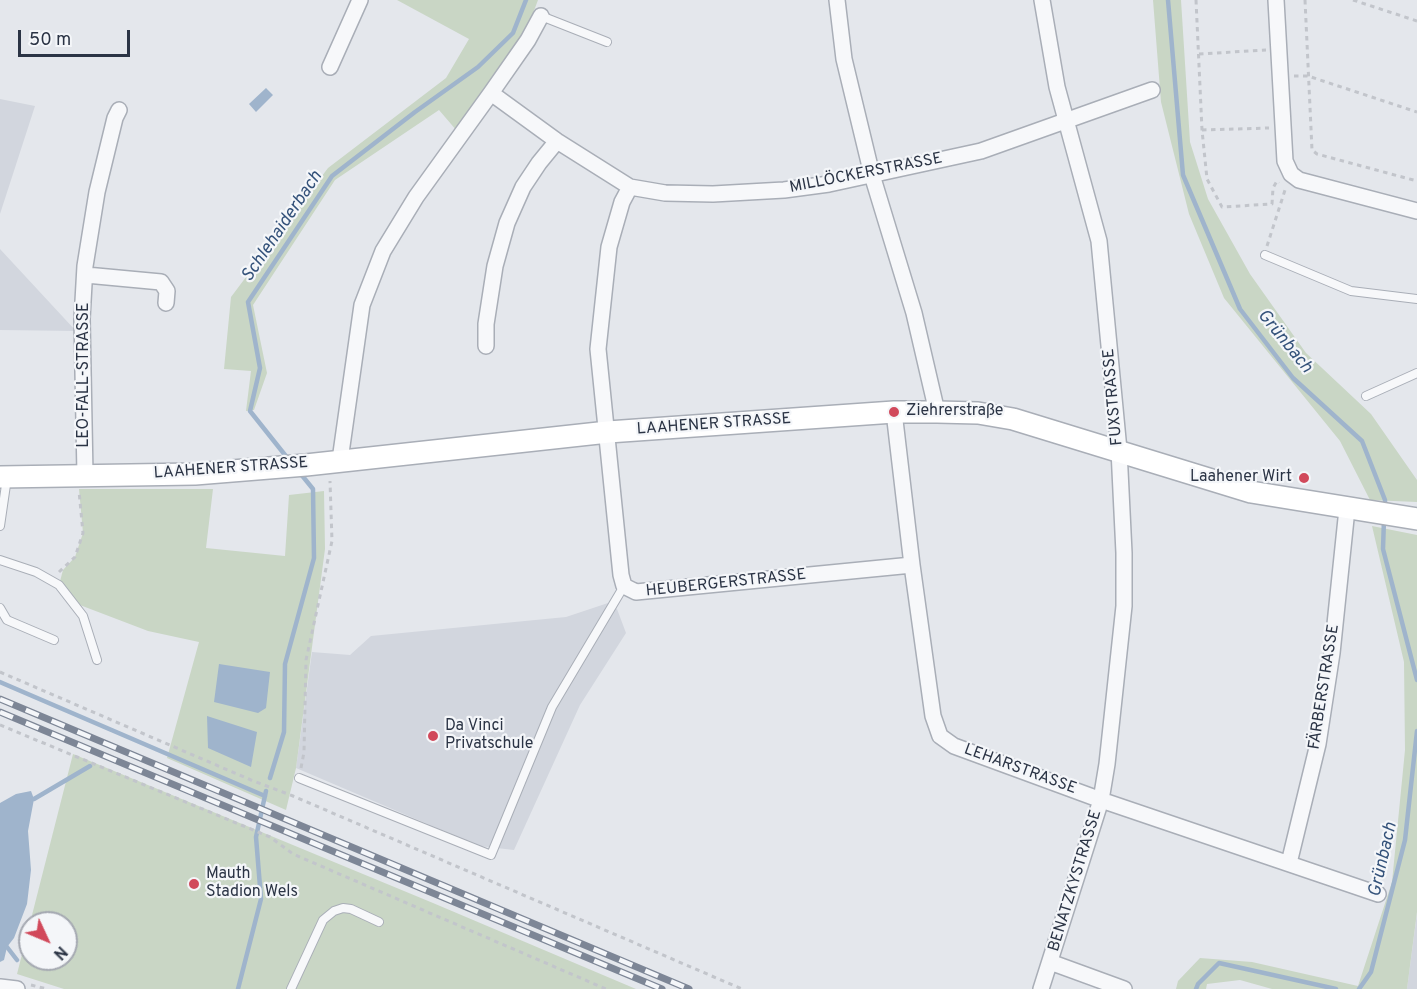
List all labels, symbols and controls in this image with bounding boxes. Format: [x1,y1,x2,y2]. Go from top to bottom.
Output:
scale bar [21,18,134,56]
text: 50 m [29,29,71,52]
street label: MILLÖCKERSTRASSE [788,150,944,198]
water label: Schlehaiderbach [238,167,328,287]
street label: LEO-FALL-STRASSE [75,302,95,448]
water label: Grünbach [1252,306,1316,378]
street label: FUXSTRASSE [1100,348,1128,446]
place label: Ziehrerstraße [906,402,1003,422]
marker: Ziehrerstraße [887,405,901,419]
street label: LAAHENER STRASSE [636,410,792,440]
street label: LAAHENER STRASSE [153,454,309,484]
place label: Laahener Wirt [1190,468,1292,488]
marker: Laahener Wirt [1297,471,1311,485]
street label: HEUBERGERSTRASSE [645,566,807,602]
street label: FÄRBERSTRASSE [1306,623,1344,751]
place label: Da Vinci Privatschule [445,717,533,755]
marker: Da Vinci Privatschule [426,729,440,743]
street label: LEHARSTRASSE [961,741,1079,799]
street label: BENATZKYSTRASSE [1045,808,1107,954]
water label: Grünbach [1365,821,1403,899]
place label: Mauth Stadion Wels [206,865,298,903]
marker: Mauth Stadion Wels [187,877,201,891]
north arrow [18,911,78,971]
text: N [48,941,71,963]

